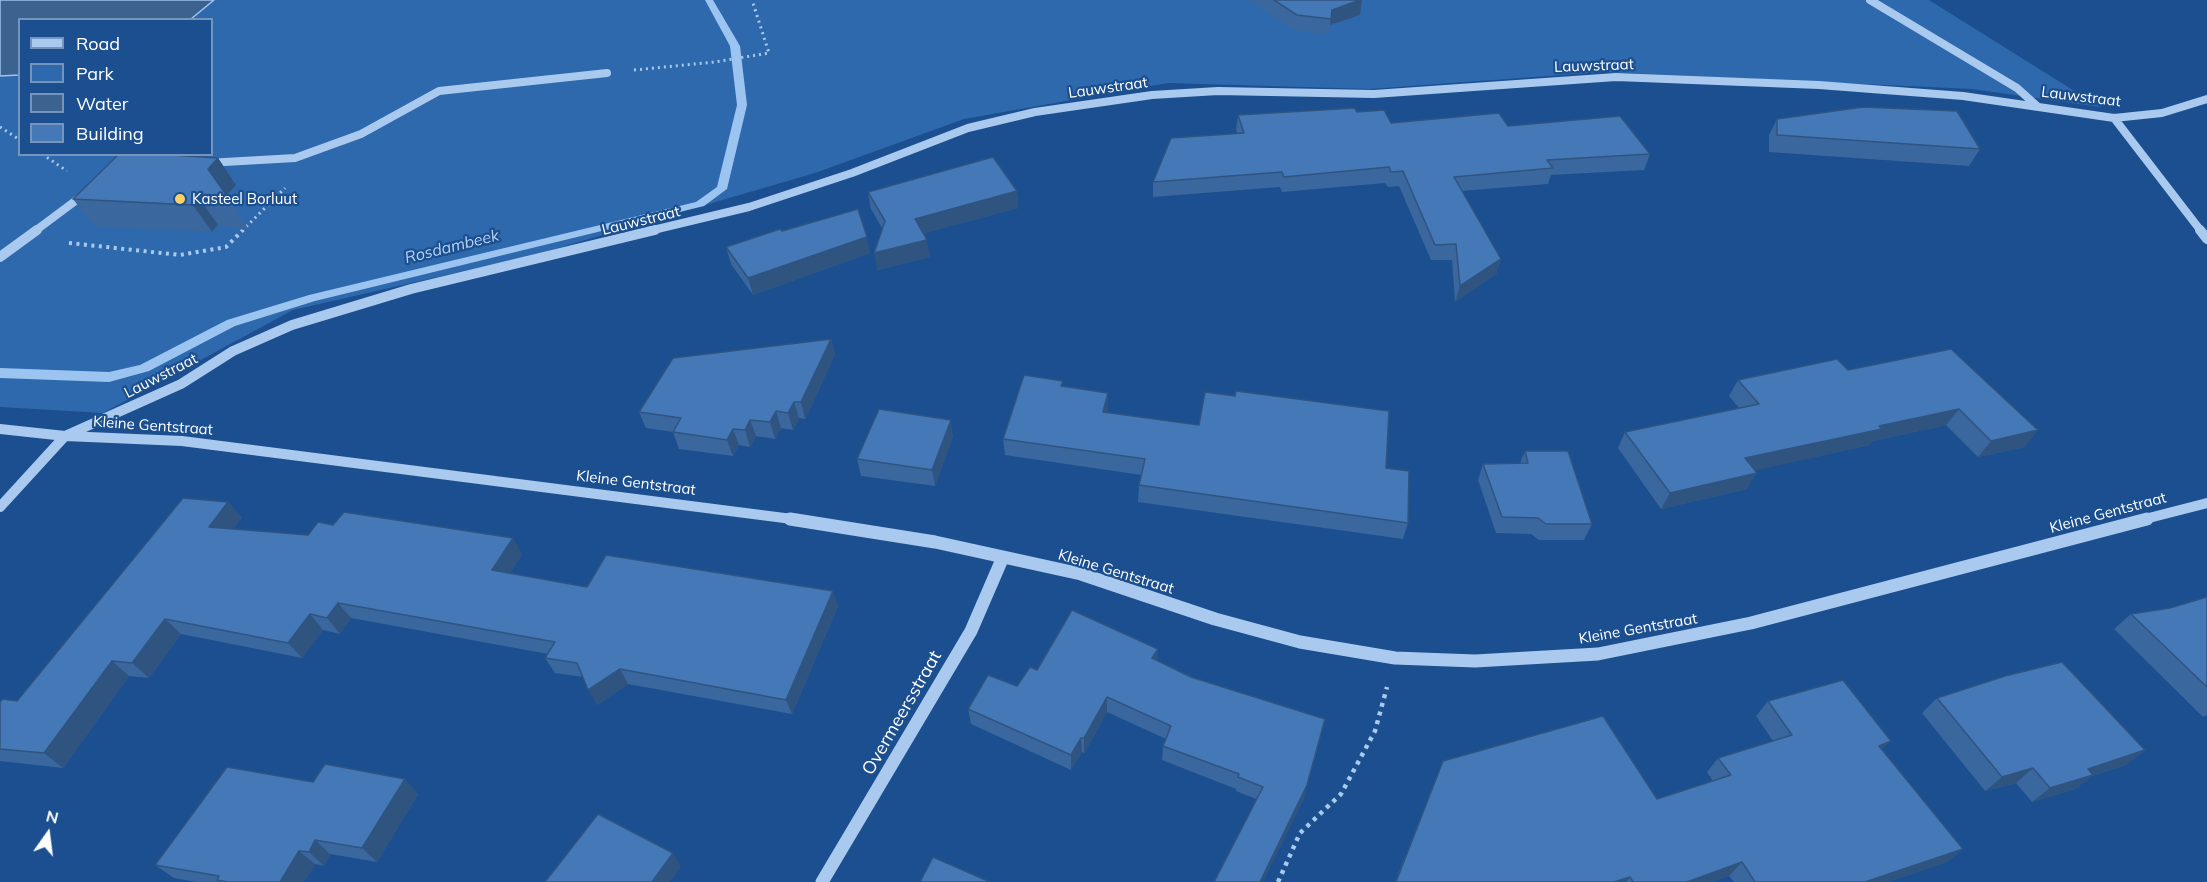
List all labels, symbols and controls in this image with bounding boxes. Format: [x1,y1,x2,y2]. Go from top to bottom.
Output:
legend [18,18,213,156]
text: Road [76,32,120,55]
street label: Lauwstraat [1554,56,1634,76]
text: Park [76,62,114,85]
street label: Lauwstraat [1067,74,1149,102]
street label: Lauwstraat [2040,83,2122,111]
text: Water [76,92,128,115]
text: Building [76,122,144,145]
place label: Kasteel Borluut [192,190,297,208]
marker: Kasteel Borluut [173,192,187,206]
street label: Lauwstraat [600,203,682,239]
water label: Rosdambeek [403,226,501,268]
street label: Lauwstraat [121,350,201,402]
street label: Kleine Gentstraat [92,413,214,439]
street label: Kleine Gentstraat [575,467,697,499]
street label: Kleine Gentstraat [2048,489,2168,537]
street label: Kleine Gentstraat [1056,546,1176,598]
street label: Kleine Gentstraat [1577,610,1699,648]
street label: Overmeersstraat [858,647,946,779]
north arrow [18,804,78,864]
text: N [44,805,61,828]

